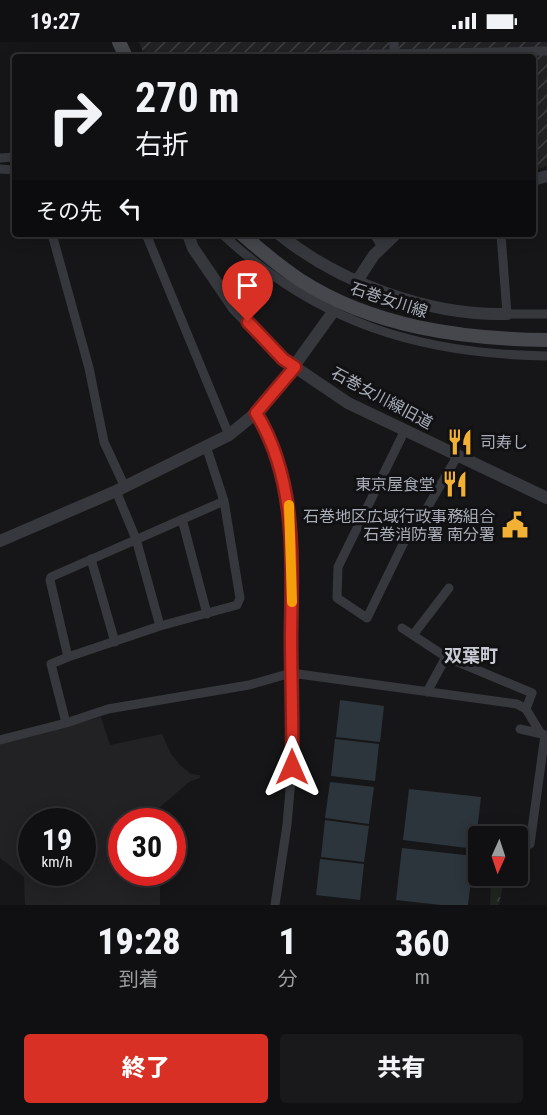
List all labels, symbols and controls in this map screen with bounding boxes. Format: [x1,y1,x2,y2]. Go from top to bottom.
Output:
text: 19:27 [30,9,81,34]
text: 270 m [135,73,240,122]
icon: right [36,78,114,156]
text: 右折 [135,129,189,161]
icon: left [114,192,147,225]
text: その先 [36,199,102,224]
pin [222,260,273,322]
icon: arrive [231,269,264,302]
street label: 石巻女川線 [348,279,430,321]
street label: 石巻女川線旧道 [328,363,436,433]
restaurant icon: 司寿し [445,427,475,457]
place label: 司寿し [480,433,528,452]
restaurant icon: 東京屋食堂 [440,469,470,499]
place label: 東京屋食堂 [355,475,435,494]
place label: 石巻地区広域行政事務組合 石巻消防署 南分署 [303,507,495,544]
public building icon: 石巻地区広域行政事務組合 石巻消防署 南分署 [500,510,530,540]
district label: 双葉町 [444,645,498,666]
position arrow [260,735,324,799]
speed limit sign: 30 [108,808,186,886]
text: 19 [42,822,72,857]
north arrow [468,826,528,886]
map controls [468,826,528,886]
text: km/h [42,853,72,871]
text: 19:28 [97,921,181,963]
text: 1 [279,921,297,963]
text: 360 [395,923,450,965]
text: m [415,965,430,989]
text: 到着 [119,967,159,991]
text: 分 [278,967,298,991]
button: 終了 [24,1034,268,1103]
button: 共有 [280,1034,523,1103]

